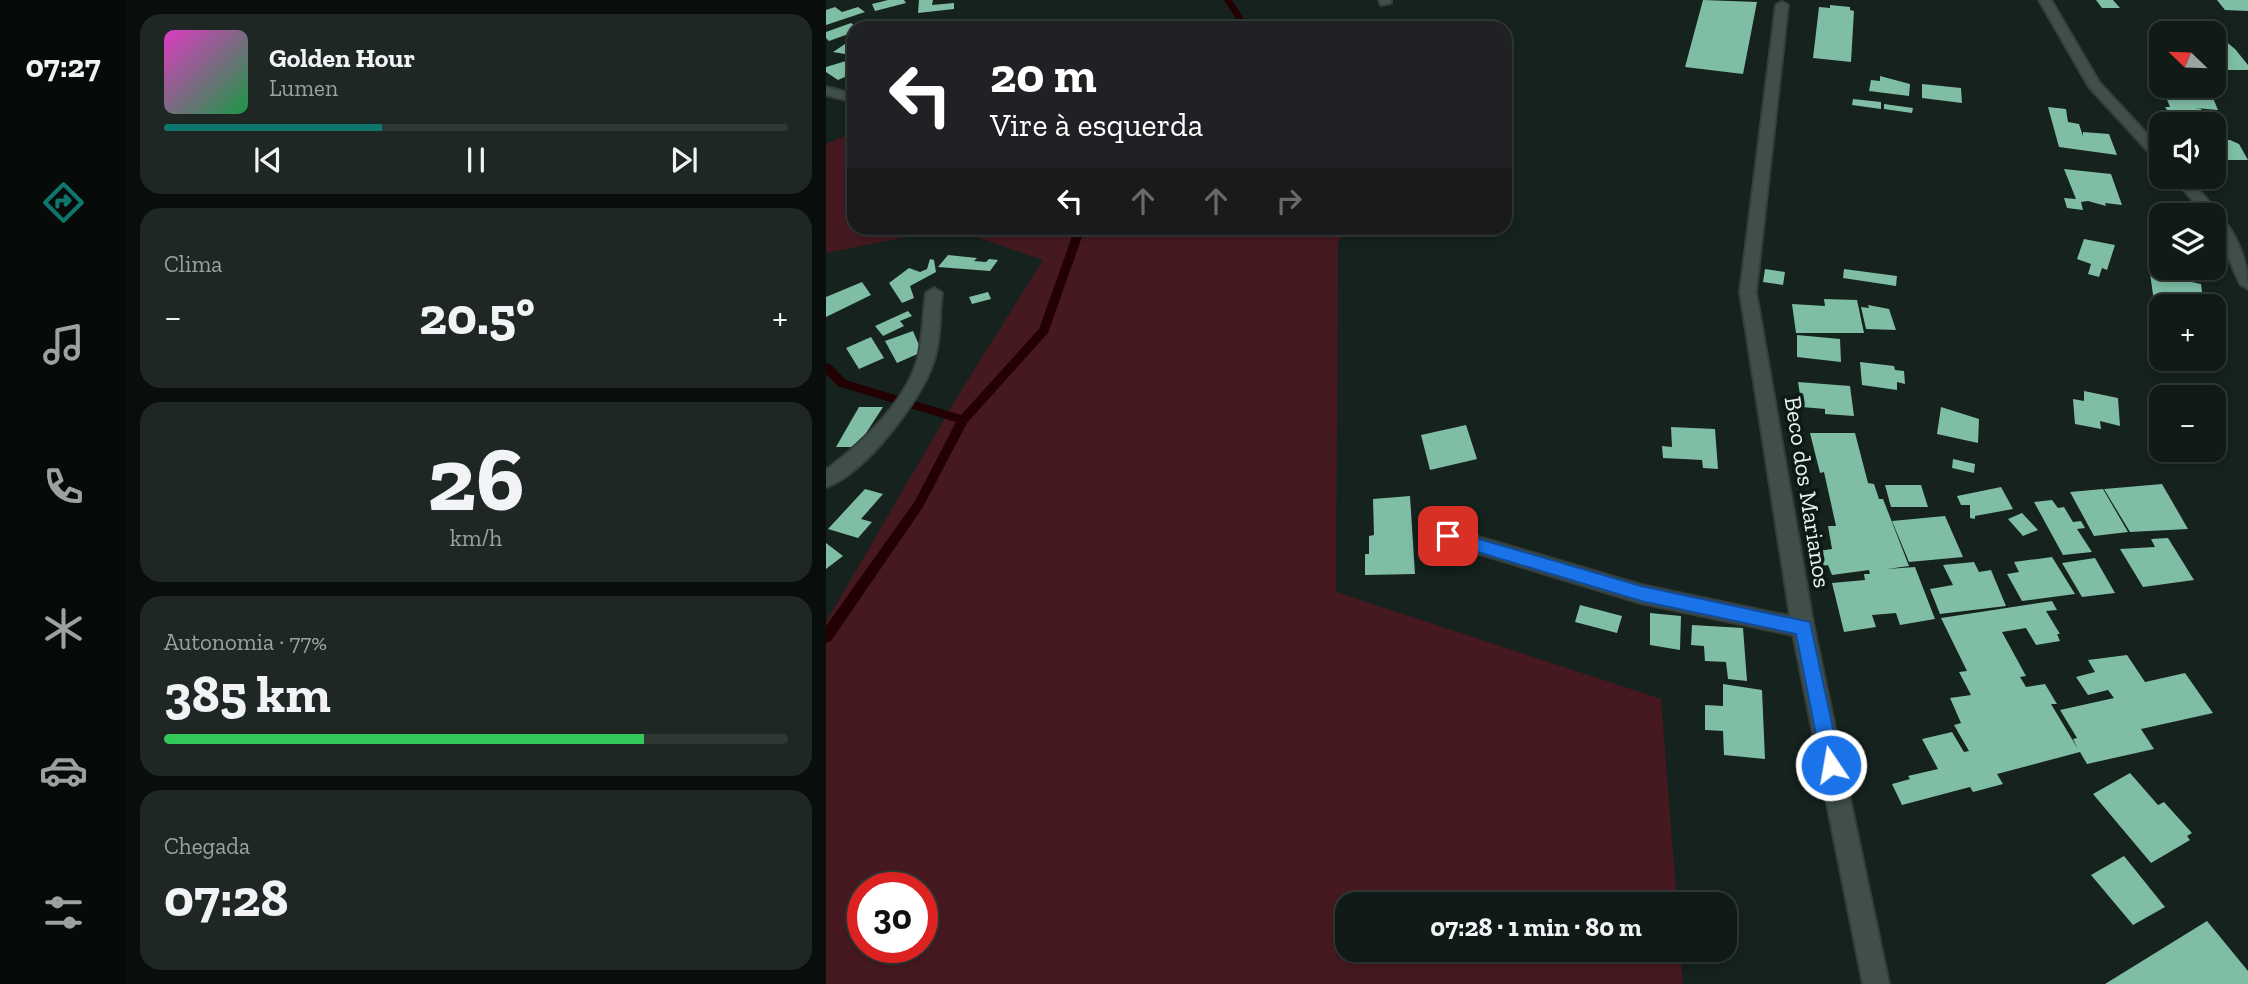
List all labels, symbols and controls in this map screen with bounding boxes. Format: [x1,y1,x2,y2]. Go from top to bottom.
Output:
north arrow [2149,21,2226,98]
map controls [2149,21,2226,462]
text: Golden Hour [269,42,415,74]
text: 20 m [990,46,1097,105]
text: 07:27 [25,47,101,85]
icon: left [875,49,966,140]
text: Lumen [269,74,338,102]
text: Vire à esquerda [990,106,1203,144]
button: sound [2149,112,2226,189]
icon: previous [249,141,287,179]
icon: pause [457,141,495,179]
icon: next [665,141,703,179]
icon: directions [39,178,88,227]
icon: left [1051,182,1089,220]
icon: ahead [1124,182,1162,220]
icon: ahead [1197,182,1235,220]
icon: right [1270,182,1308,220]
button: layers [2149,203,2226,280]
text: Clima [164,250,222,278]
text: 20.5° [419,285,535,347]
text: − [164,294,182,340]
text: + [772,294,788,340]
button: + [2149,294,2226,371]
icon: music [39,320,88,369]
button: − [2149,385,2226,462]
street label: Beco dos Marianos [1779,394,1837,590]
text: 26 [427,424,525,533]
icon: phone [39,462,88,511]
pin [1418,506,1478,566]
icon: arrive [1429,517,1467,555]
text: km/h [450,524,502,552]
icon: climate [39,604,88,653]
text: Autonomia · 77% [164,628,327,656]
text: 385 km [164,663,331,725]
position arrow [1794,728,1868,802]
icon: car [39,746,88,795]
text: Chegada [164,832,250,860]
text: 07:28 [164,867,289,929]
speed limit sign: 30 [847,872,938,963]
icon: filters [39,888,88,937]
text: 07:28 · 1 min · 80 m [1430,911,1642,943]

